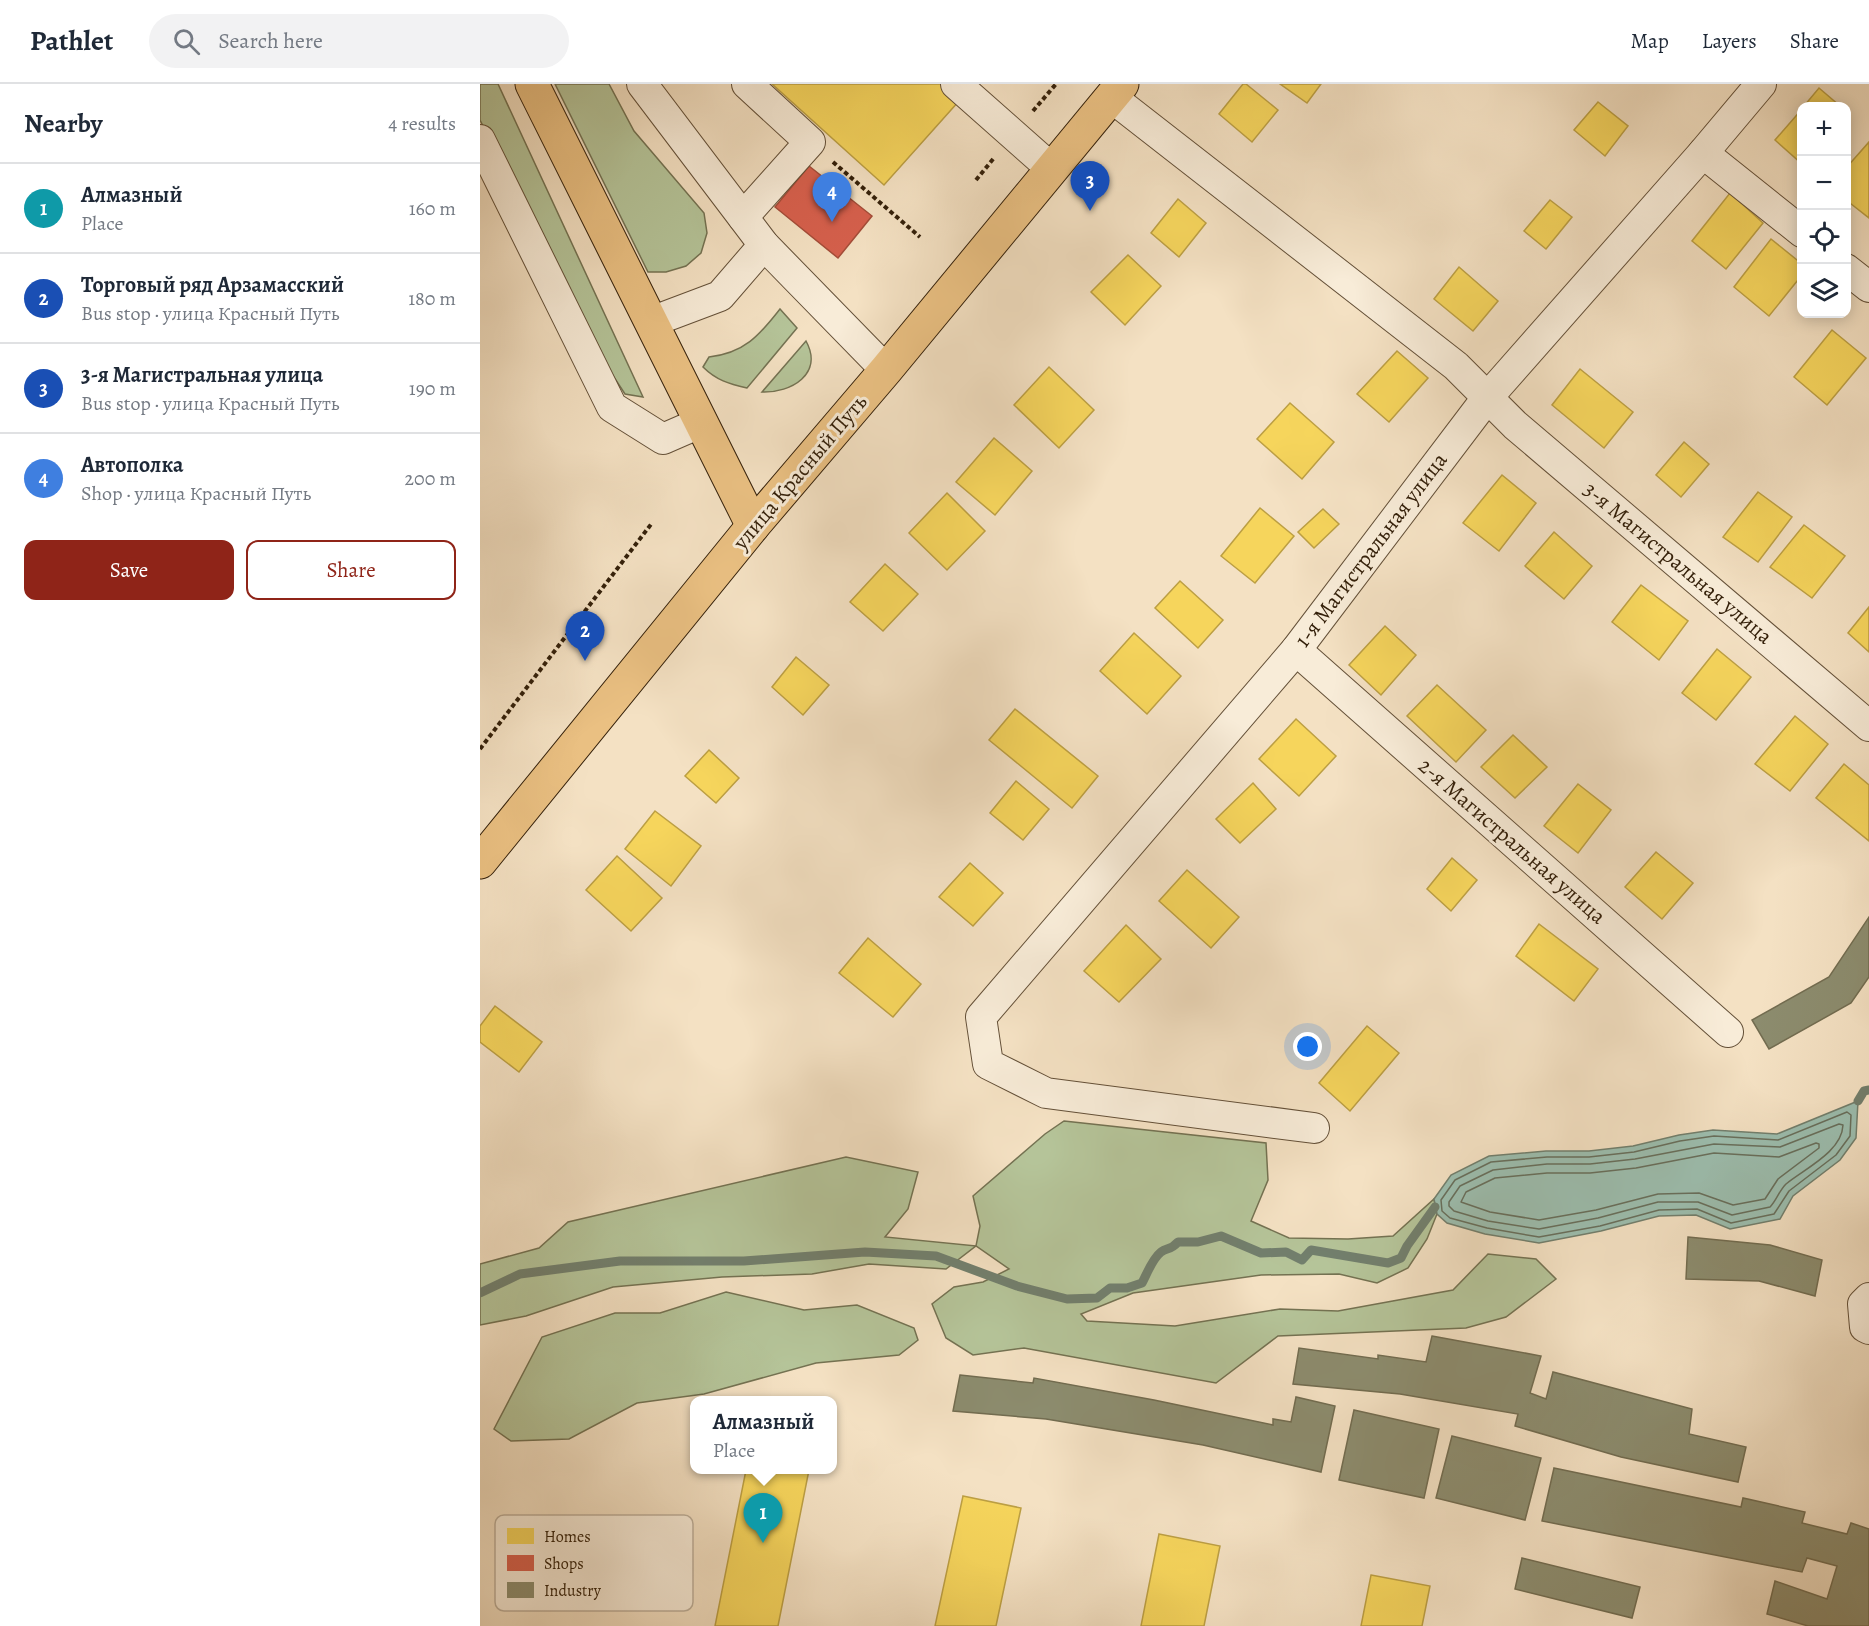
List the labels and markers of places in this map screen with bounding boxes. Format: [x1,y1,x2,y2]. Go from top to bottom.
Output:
pin: 3 [1070,162,1110,211]
pin: 4 [812,172,852,222]
pin: 2 [566,612,604,661]
pin: 1 [744,1494,782,1543]

